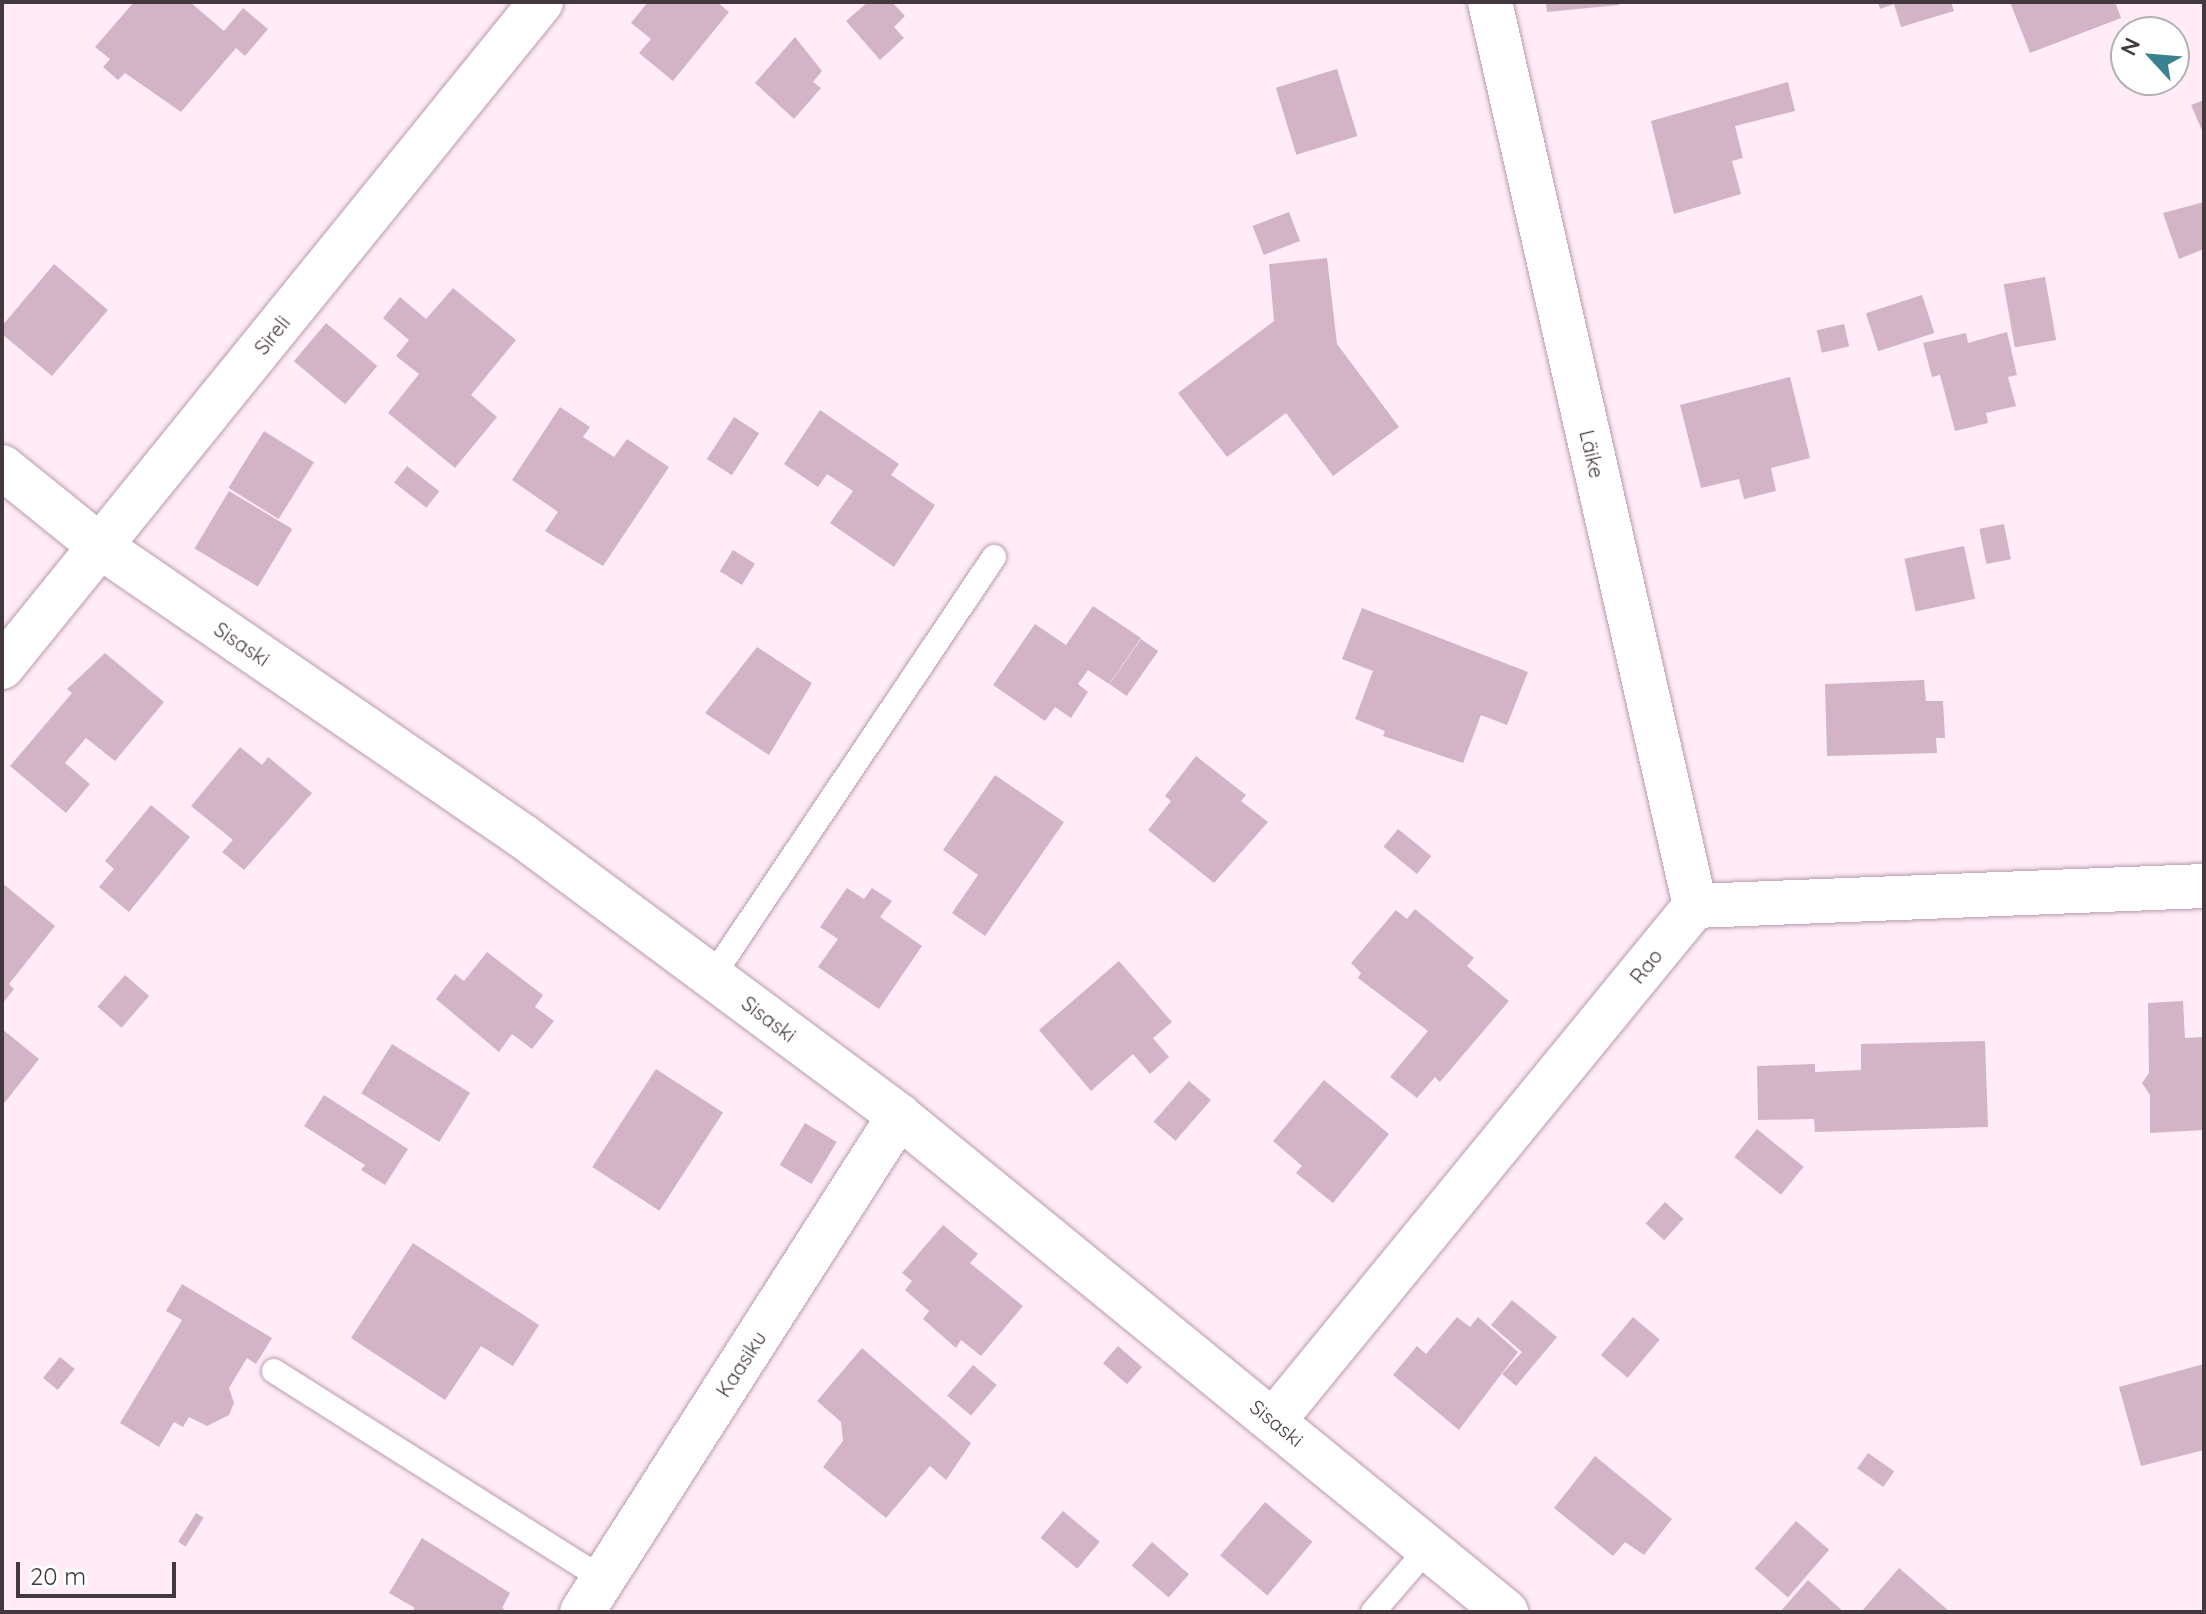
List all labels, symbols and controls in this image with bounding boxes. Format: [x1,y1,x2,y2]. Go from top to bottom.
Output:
north arrow [2110,16,2190,96]
text: N [2114,33,2146,60]
street label: Sireli [249,311,295,359]
street label: Läike [1575,428,1609,480]
street label: Sisaski [210,617,274,671]
street label: Rao [1625,944,1667,988]
street label: Sisaski [737,991,801,1047]
street label: Kaasiku [711,1327,771,1401]
street label: Sisaski [1246,1394,1308,1452]
scale bar [20,1546,180,1596]
text: 20 m [30,1561,86,1591]

